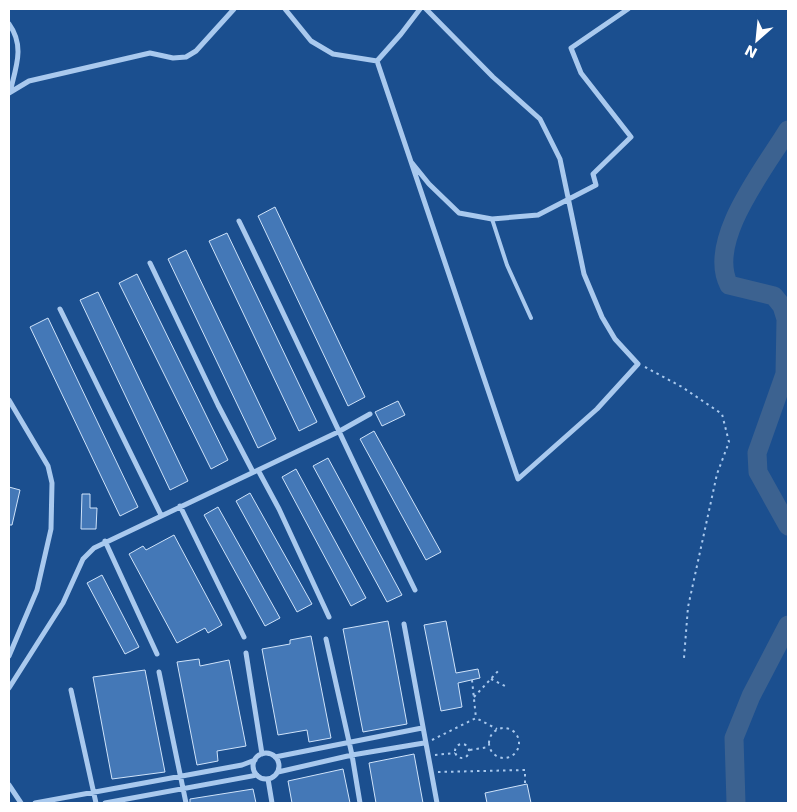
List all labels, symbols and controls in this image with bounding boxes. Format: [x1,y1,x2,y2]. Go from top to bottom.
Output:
north arrow [732,15,782,65]
text: N [742,42,760,61]

